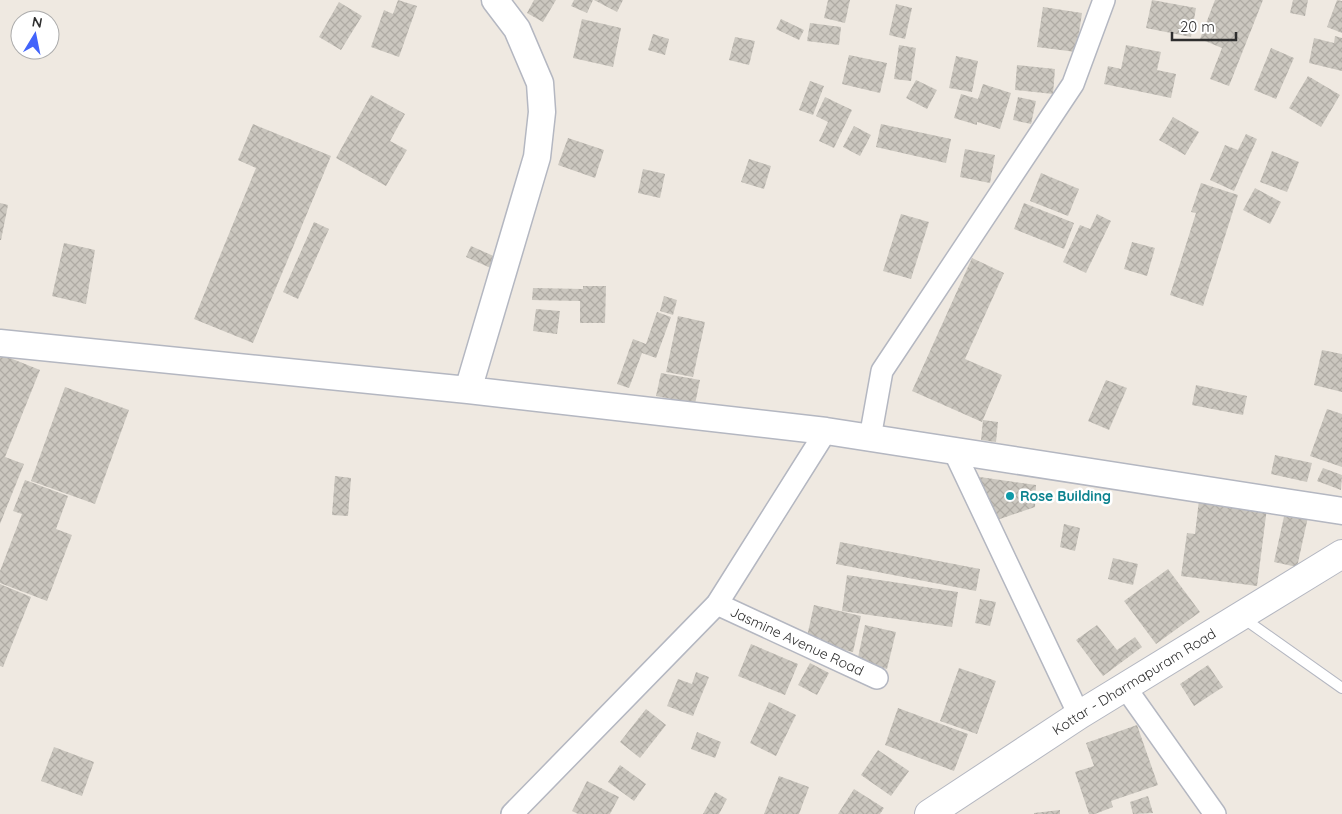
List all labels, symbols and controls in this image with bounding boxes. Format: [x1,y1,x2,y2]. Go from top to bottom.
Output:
north arrow [10,10,60,60]
scale bar [1172,10,1236,42]
text: N [31,12,44,32]
text: 20 m [1180,17,1215,36]
place label: Rose Building [1020,487,1111,505]
marker: Rose Building [1004,490,1016,502]
street label: Jasmine Avenue Road [727,602,867,680]
street label: Kottar - Dharmapuram Road [1049,624,1219,739]

